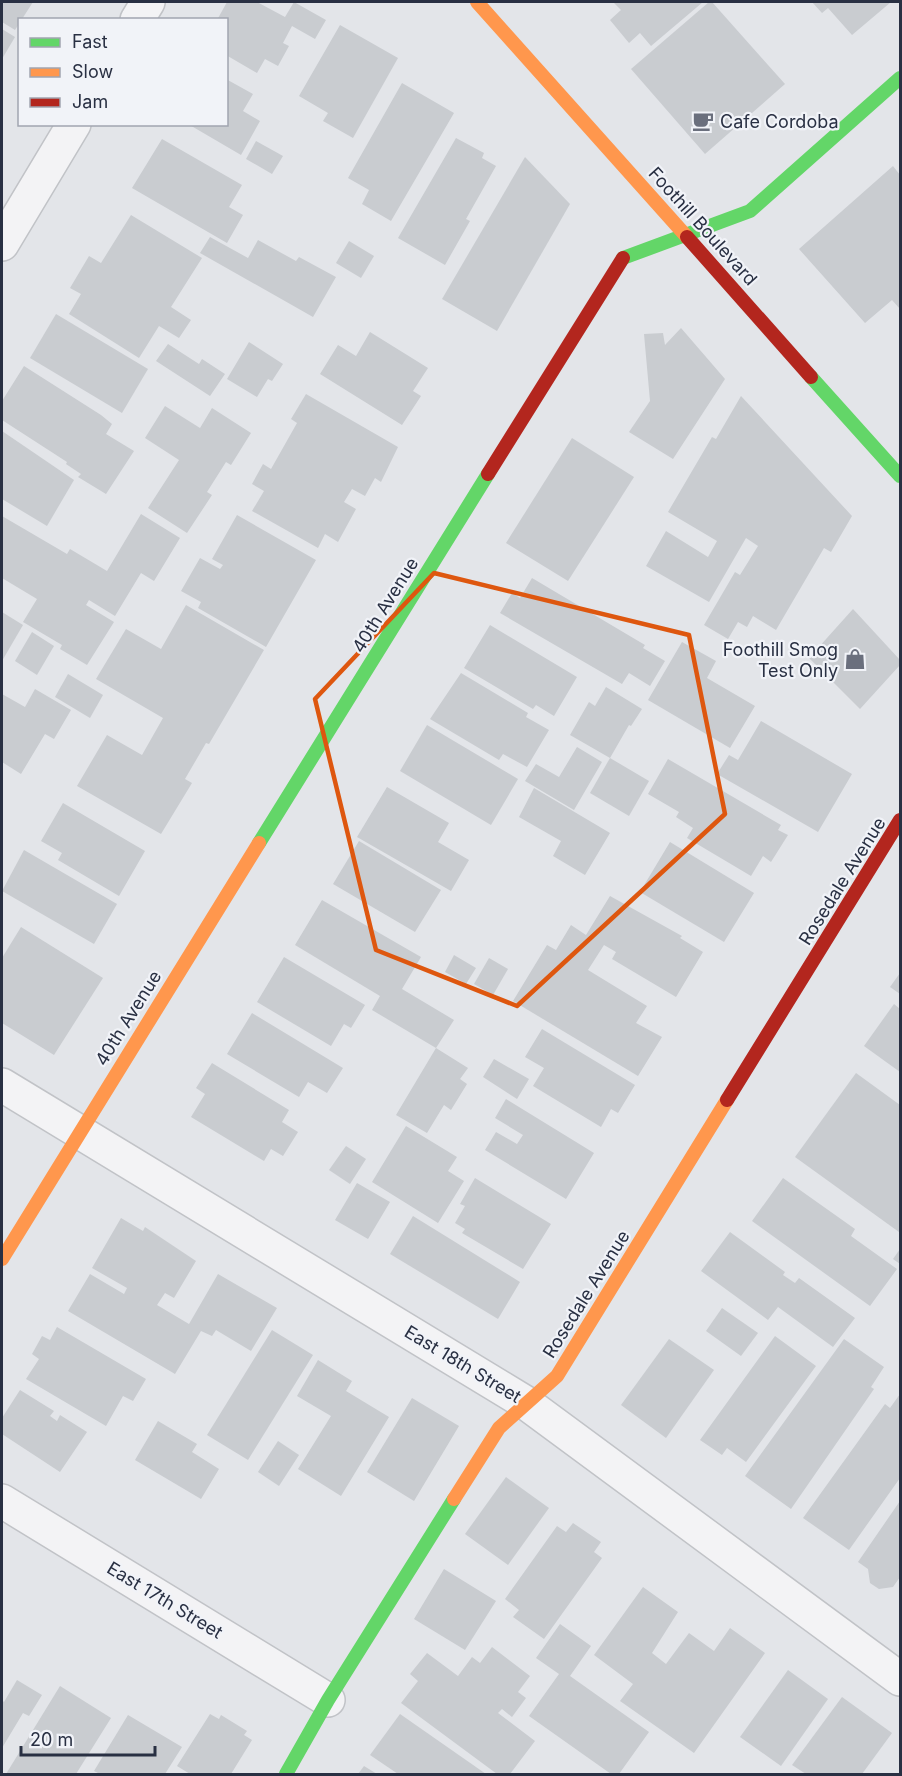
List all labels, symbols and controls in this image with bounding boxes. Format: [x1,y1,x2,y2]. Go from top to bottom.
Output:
legend [18,18,228,126]
text: Fast [72,31,108,52]
text: Slow [72,61,113,82]
text: Jam [72,91,108,112]
cafe icon: Cafe Cordoba [691,109,715,133]
place label: Cafe Cordoba [720,111,839,132]
street label: Foothill Boulevard [644,163,762,289]
street label: 40th Avenue [347,554,423,656]
place label: Foothill Smog Test Only [723,639,838,681]
shop icon: Foothill Smog Test Only [843,647,867,671]
street label: Rosedale Avenue [794,813,890,949]
street label: 40th Avenue [90,967,166,1069]
street label: Rosedale Avenue [538,1226,634,1362]
street label: East 18th Street [401,1321,525,1407]
street label: East 17th Street [103,1557,227,1643]
scale bar [21,1719,154,1757]
text: 20 m [30,1729,73,1750]

